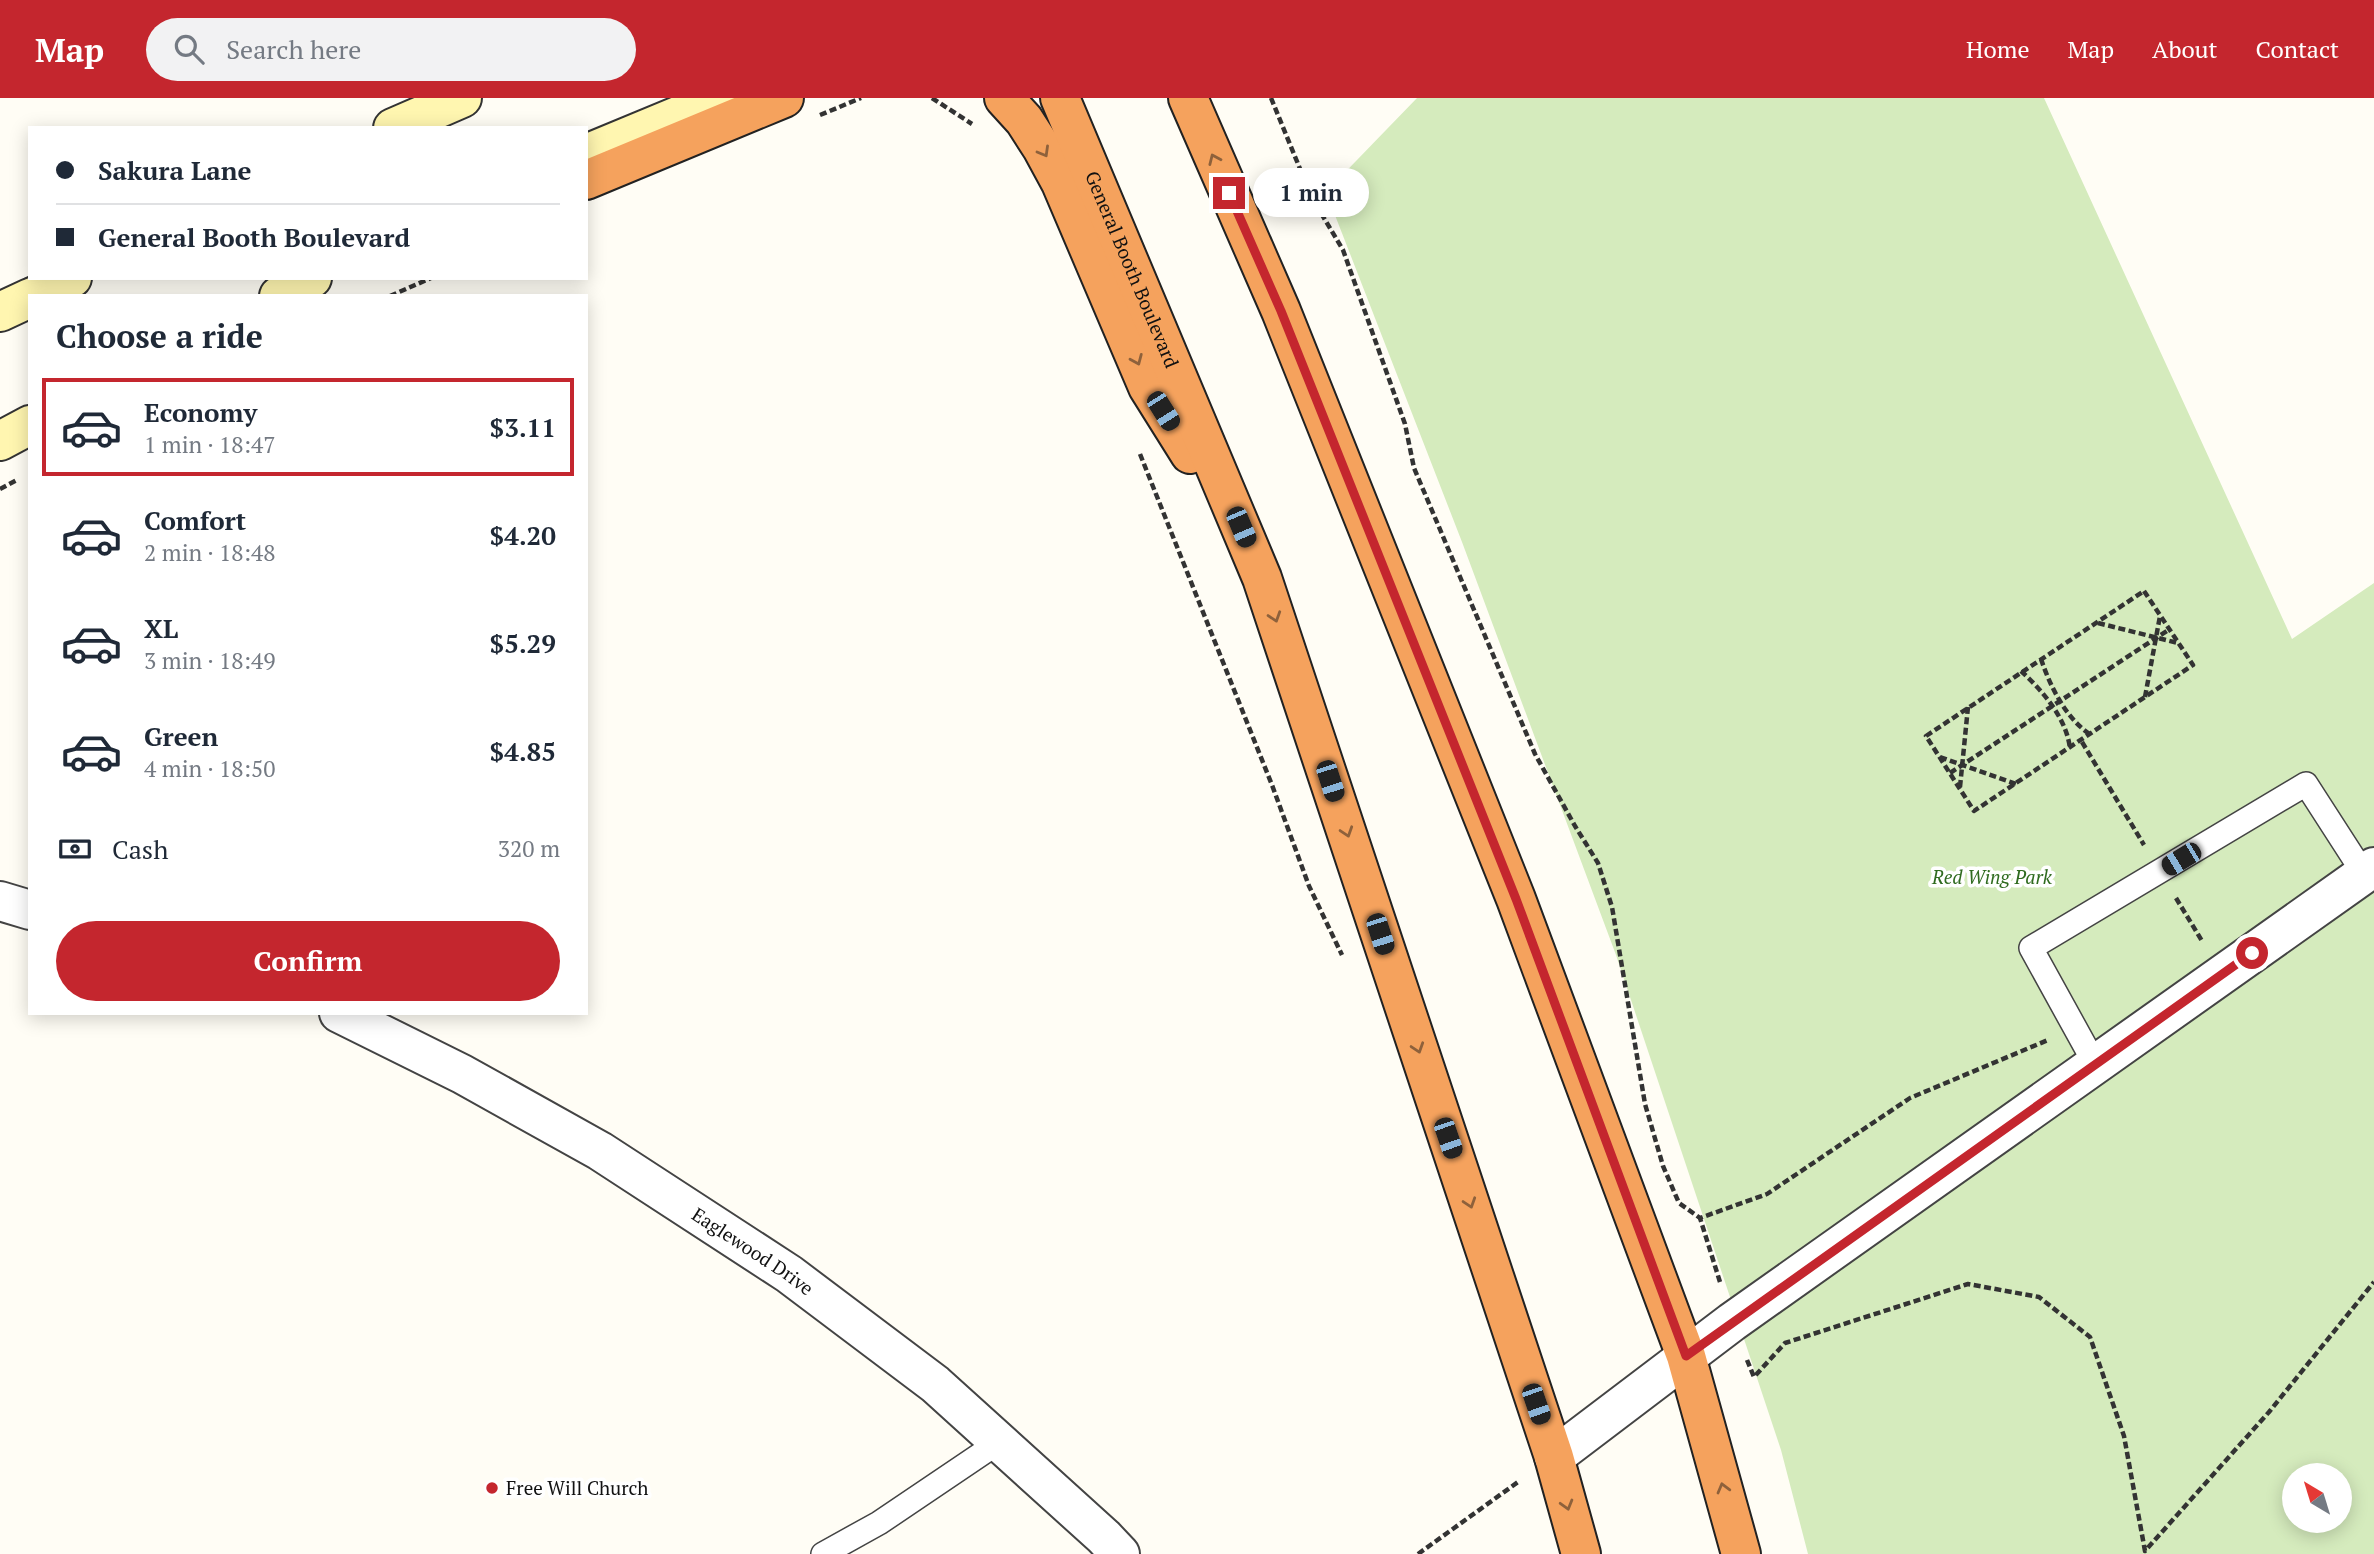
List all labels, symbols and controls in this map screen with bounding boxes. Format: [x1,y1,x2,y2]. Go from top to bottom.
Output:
search box [146,18,636,81]
text: Map [35,28,104,71]
icon: search [170,30,208,68]
text: Search here [226,32,361,66]
text: Home [1966,33,2030,65]
text: Map [2068,33,2114,65]
text: About [2152,33,2218,65]
text: Contact [2256,33,2339,65]
one-way arrow [1036,145,1049,158]
text: Sakura Lane [98,153,251,187]
one-way arrow [1208,154,1222,166]
street label: General Booth Boulevard [1080,167,1185,372]
callout: 1 min [1254,168,1369,217]
route end [1213,177,1245,209]
text: 1 min [1280,177,1342,208]
text: General Booth Boulevard [98,220,410,254]
text: Choose a ride [56,315,263,357]
one-way arrow [1128,353,1142,365]
car [1143,388,1184,434]
text: Economy [144,395,257,429]
icon: car [60,396,123,459]
text: $3.11 [490,410,556,444]
text: 1 min · 18:47 [144,429,276,460]
text: Comfort [144,503,246,537]
icon: car [60,504,123,567]
car [1224,504,1259,550]
text: $4.20 [490,518,556,552]
text: 2 min · 18:48 [144,537,276,568]
one-way arrow [1267,610,1281,622]
text: XL [144,611,178,645]
icon: car [60,612,123,675]
text: $5.29 [490,626,556,660]
text: 3 min · 18:49 [144,645,276,676]
text: Green [144,719,218,753]
icon: car [60,720,123,783]
text: $4.85 [490,734,556,768]
text: 4 min · 18:50 [144,753,276,784]
car [1314,758,1347,804]
one-way arrow [1338,826,1353,838]
icon: cash [56,830,94,868]
text: Cash [112,832,168,866]
text: 320 m [498,833,560,864]
car [2158,839,2205,879]
park label: Red Wing Park [1931,864,2053,889]
car [1364,911,1397,957]
button: Confirm [56,921,560,1001]
route start [2236,937,2268,969]
one-way arrow [1410,1042,1424,1054]
car [1432,1115,1465,1161]
one-way arrow [1461,1196,1476,1208]
street label: Eaglewood Drive [687,1201,819,1300]
car [1520,1381,1553,1427]
north arrow [2282,1463,2352,1533]
map controls [2282,1463,2352,1533]
place label: Free Will Church [506,1475,648,1500]
marker: Free Will Church [484,1480,500,1496]
one-way arrow [1717,1482,1731,1494]
one-way arrow [1559,1499,1574,1511]

